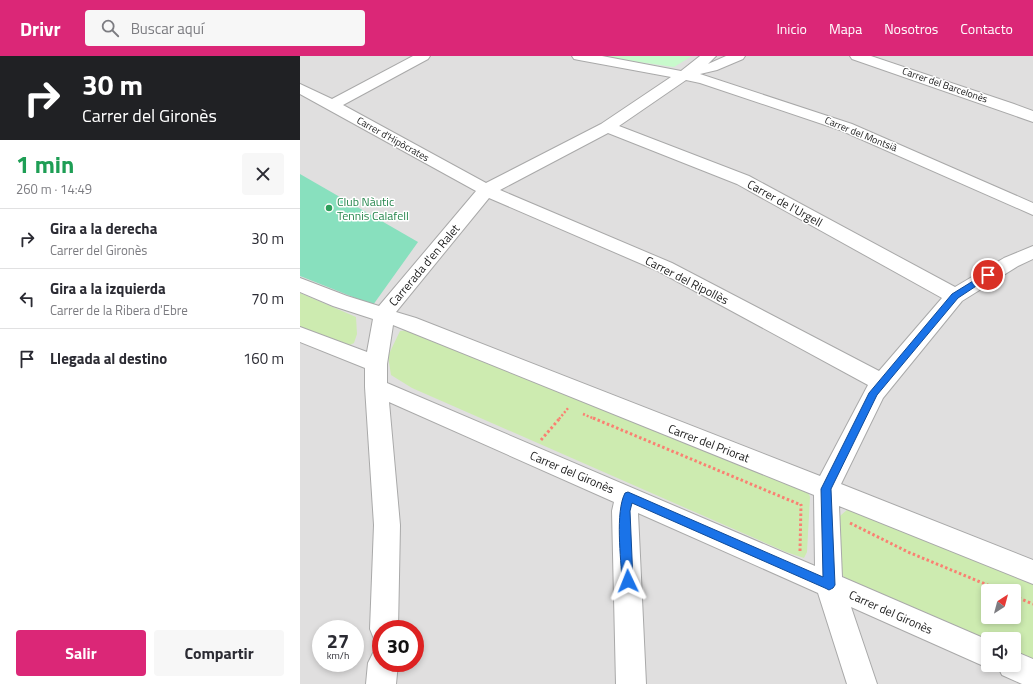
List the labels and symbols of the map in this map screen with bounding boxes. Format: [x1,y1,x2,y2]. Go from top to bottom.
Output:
street label: Carrer del Barcelonès [900,63,990,107]
street label: Carrer d'Hipòcrates [354,113,432,165]
street label: Carrer del Montsià [822,113,900,155]
street label: Carrer de l'Urgell [744,174,826,232]
place label: Club Nàutic Tennis Calafell [337,192,409,225]
marker: Club Nàutic Tennis Calafell [324,203,334,213]
street label: Carrerada d'en Ralet [384,219,465,310]
street label: Carrer del Ripollès [642,251,732,309]
pin [971,258,1005,292]
street label: Carrer del Priorat [665,419,753,468]
street label: Carrer del Gironès [527,446,617,498]
position arrow [607,560,649,602]
north arrow [981,584,1021,624]
street label: Carrer del Gironès [846,585,936,639]
speed limit sign: 30 [372,620,424,672]

